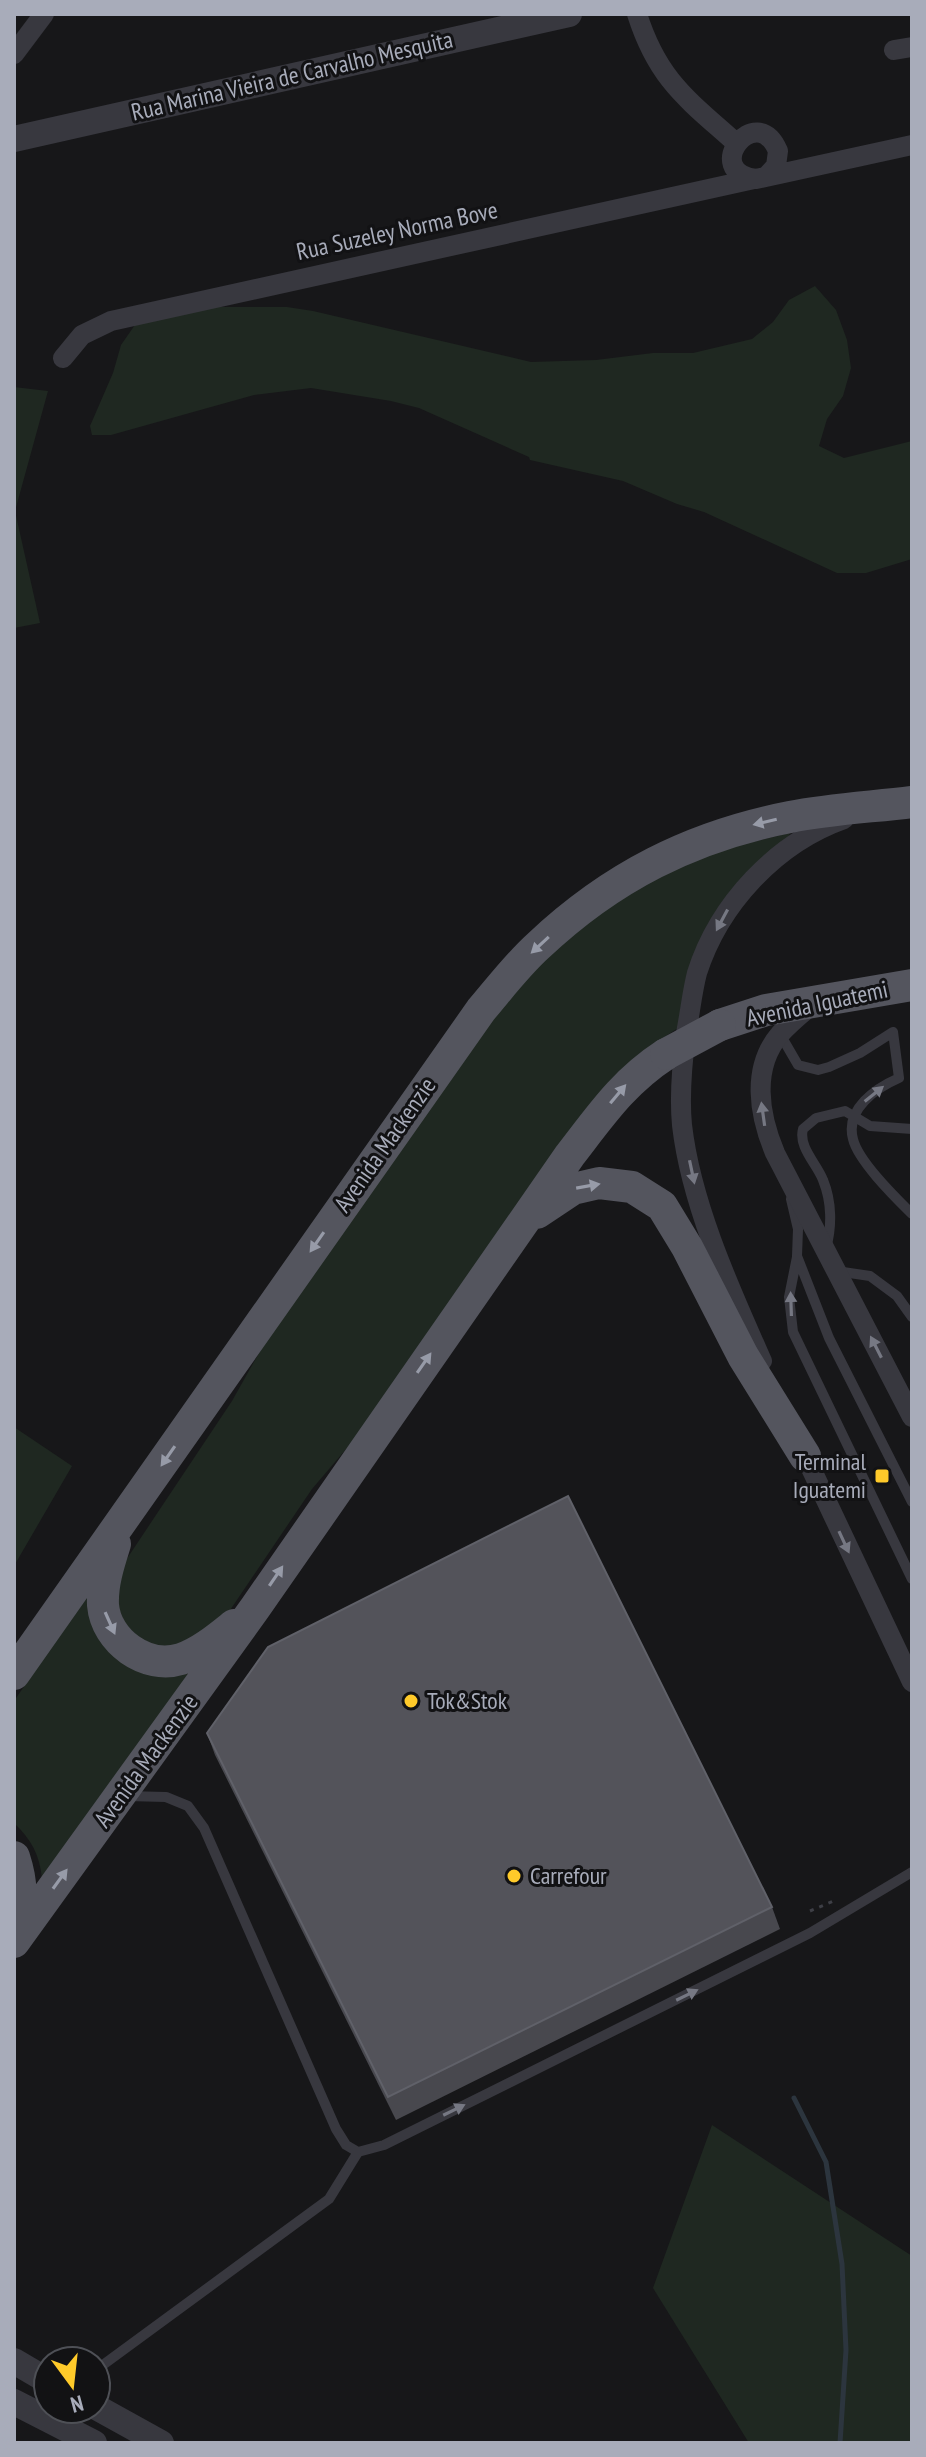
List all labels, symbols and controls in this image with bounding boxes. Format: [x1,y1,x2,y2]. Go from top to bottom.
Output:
street label: Rua Marina Vieira de Carvalho Mesquita [128,23,456,128]
street label: Rua Suzeley Norma Bove [293,194,500,267]
one-way arrow [752,817,777,829]
one-way arrow [715,909,729,932]
one-way arrow [530,936,549,954]
street label: Avenida Iguatemi [743,973,890,1034]
street label: Avenida Mackenzie [327,1071,442,1218]
one-way arrow [609,1084,626,1104]
one-way arrow [863,1086,883,1103]
one-way arrow [756,1102,769,1127]
one-way arrow [686,1160,699,1185]
one-way arrow [576,1179,601,1191]
one-way arrow [310,1232,325,1253]
one-way arrow [784,1291,797,1317]
one-way arrow [870,1336,883,1359]
one-way arrow [416,1352,431,1373]
one-way arrow [161,1445,176,1466]
place label: Terminal Iguatemi [793,1446,866,1505]
marker: Terminal Iguatemi [873,1467,891,1485]
one-way arrow [837,1530,851,1553]
one-way arrow [268,1565,282,1587]
one-way arrow [104,1612,117,1635]
place label: Tok&Stok [427,1685,508,1716]
street label: Avenida Mackenzie [87,1688,204,1833]
marker: Tok&Stok [402,1692,420,1710]
place label: Carrefour [530,1860,607,1891]
marker: Carrefour [505,1867,523,1885]
one-way arrow [52,1868,68,1890]
one-way arrow [675,1988,698,2001]
one-way arrow [442,2103,465,2117]
north arrow [32,2345,112,2425]
text: N [68,2389,87,2419]

